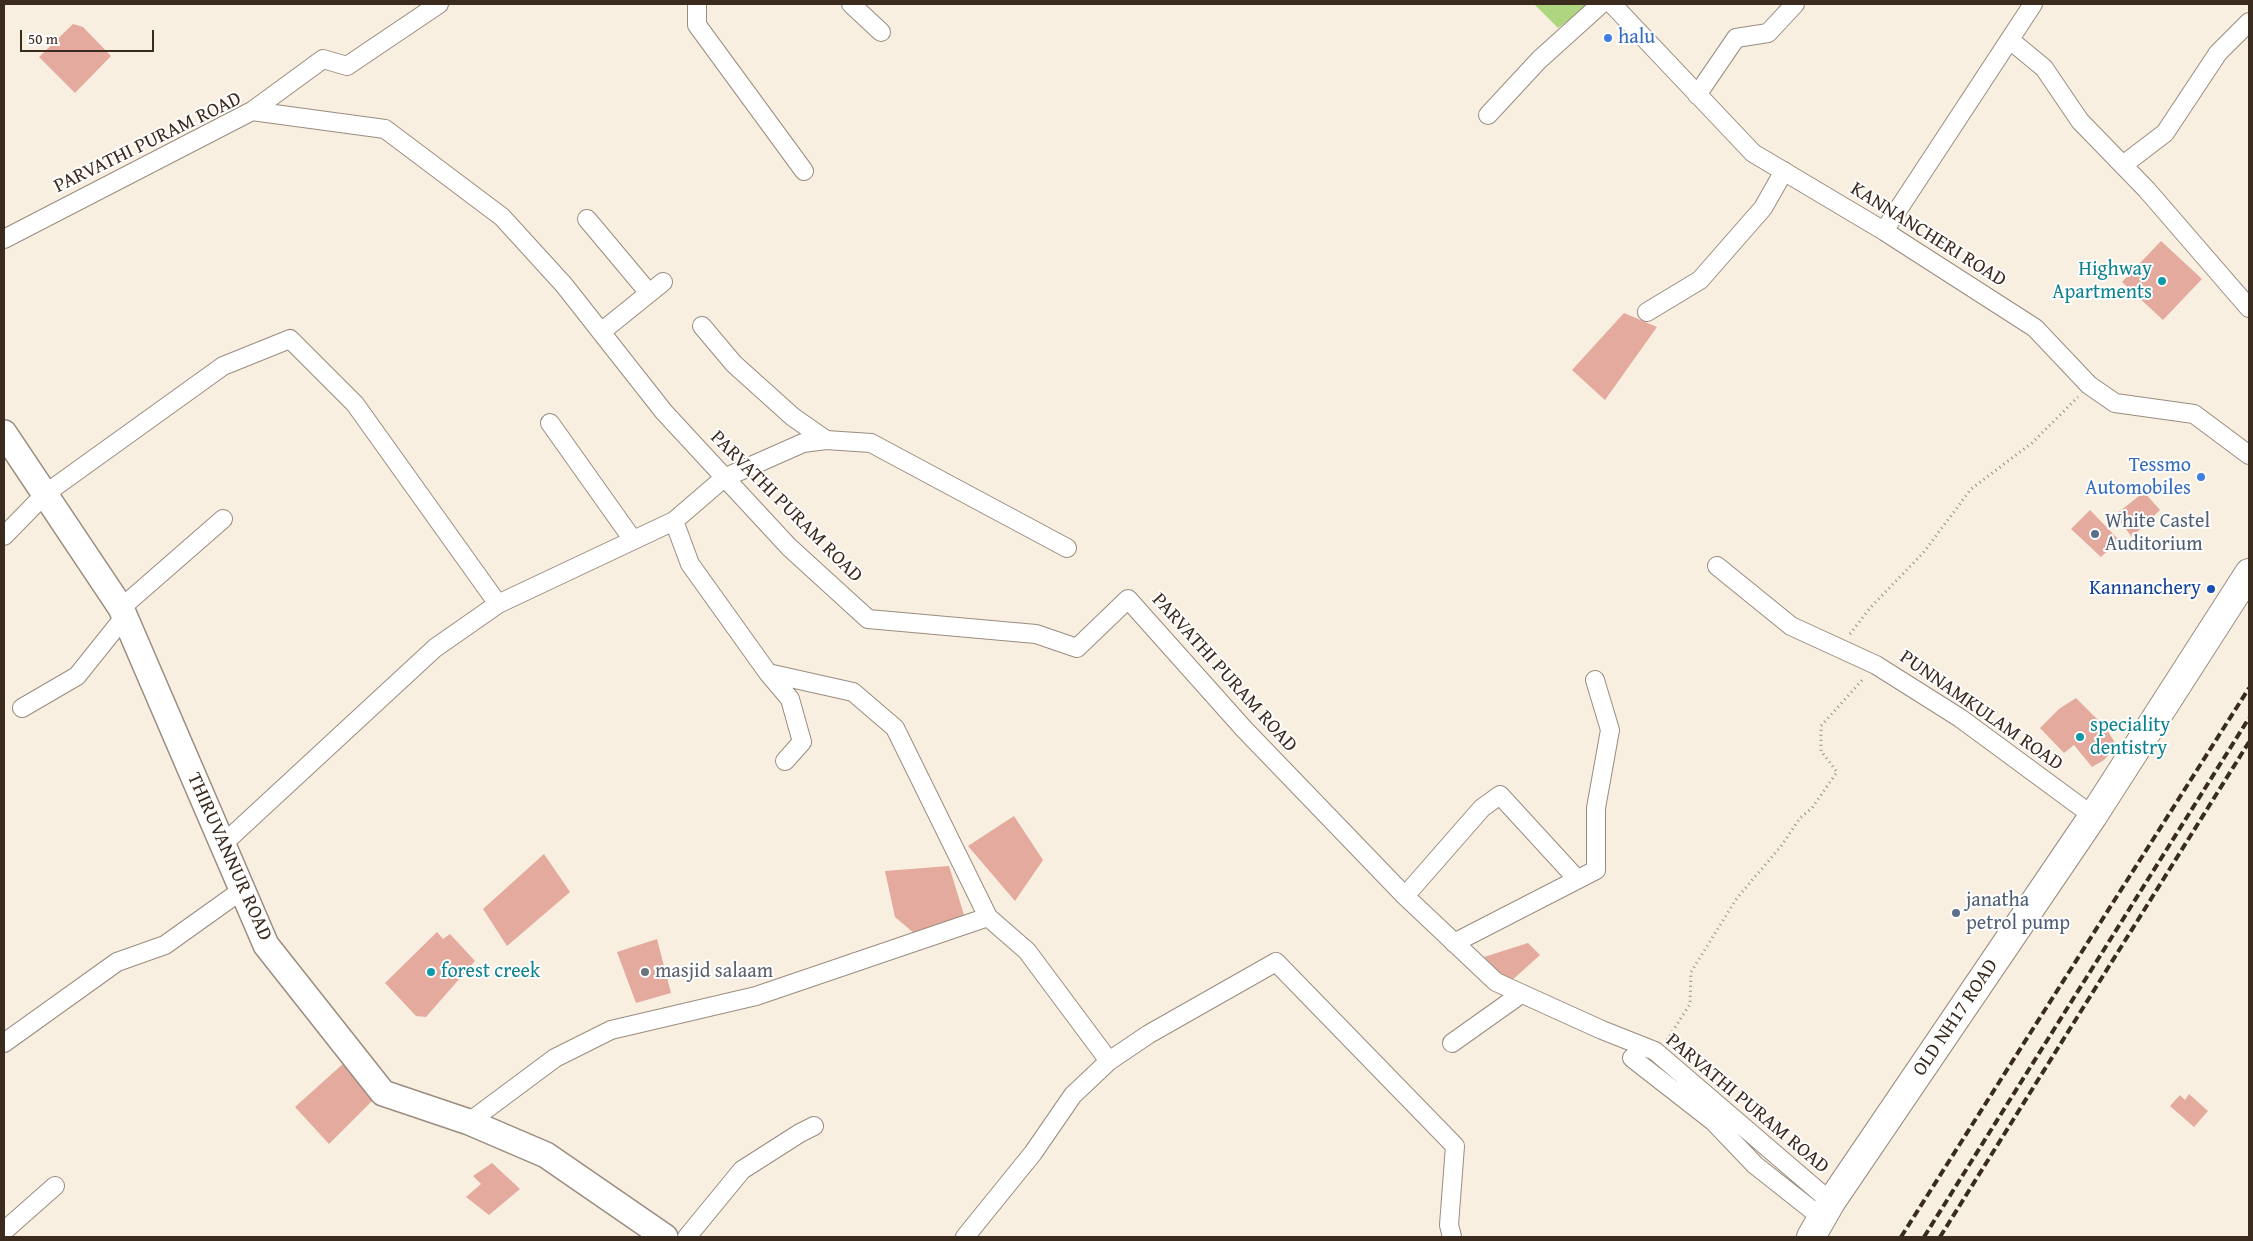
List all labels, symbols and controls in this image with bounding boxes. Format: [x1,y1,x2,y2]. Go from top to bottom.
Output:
scale bar [22,20,156,52]
place label: halu [1618,26,1655,50]
text: 50 m [28,28,58,49]
marker: halu [1602,32,1614,44]
street label: PARVATHI PURAM ROAD [50,87,246,199]
street label: KANNANCHERI ROAD [1846,177,2010,293]
place label: Highway Apartments [2052,258,2152,305]
marker: Highway Apartments [2156,275,2168,287]
street label: PARVATHI PURAM ROAD [705,426,867,588]
place label: Tessmo Automobiles [2085,454,2191,501]
marker: Tessmo Automobiles [2195,471,2207,483]
place label: White Castel Auditorium [2105,510,2210,557]
marker: White Castel Auditorium [2089,528,2101,540]
place label: Kannanchery [2089,577,2201,601]
marker: Kannanchery [2205,583,2217,595]
street label: PARVATHI PURAM ROAD [1146,589,1302,757]
street label: PUNNAMKULAM ROAD [1895,646,2067,776]
place label: speciality dentistry [2090,714,2170,761]
marker: speciality dentistry [2074,731,2086,743]
street label: THIRUVANNUR ROAD [181,769,277,945]
place label: janatha petrol pump [1966,889,2070,936]
marker: janatha petrol pump [1950,907,1962,919]
street label: OLD NH17 ROAD [1908,955,2004,1081]
place label: forest creek [441,960,540,984]
place label: masjid salaam [655,960,773,984]
marker: forest creek [425,966,437,978]
marker: masjid salaam [639,966,651,978]
street label: PARVATHI PURAM ROAD [1661,1029,1833,1179]

